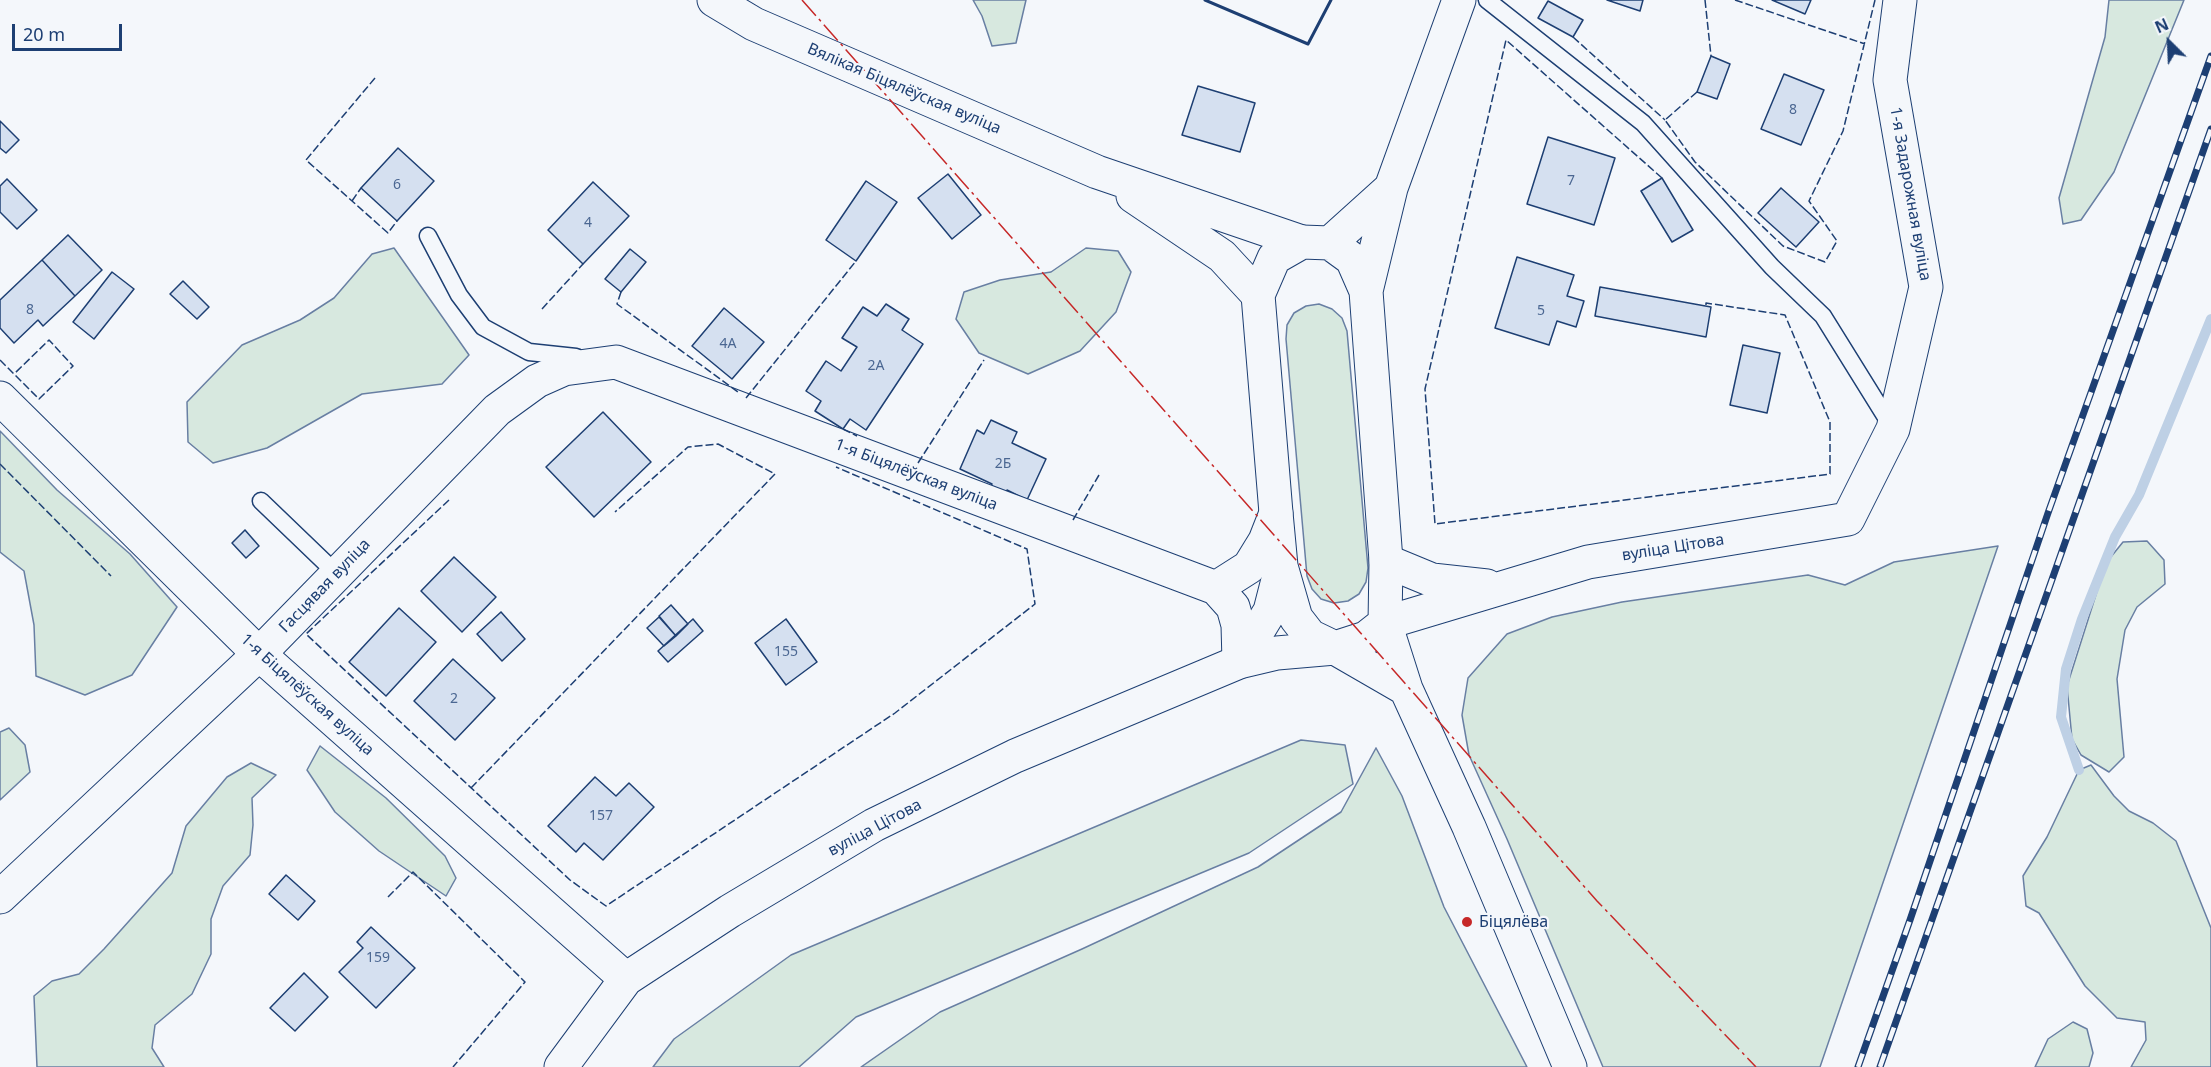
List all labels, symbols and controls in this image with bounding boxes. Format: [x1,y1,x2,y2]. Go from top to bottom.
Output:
scale bar [15,12,124,50]
north arrow [2139,12,2199,72]
text: N [2151,13,2172,38]
text: 20 m [23,22,65,46]
street label: Вялікая Біцялёўская вуліца [804,39,1004,139]
house number: 8 [1789,102,1797,118]
street label: 1-я Задарожная вуліца [1885,106,1935,282]
house number: 7 [1567,173,1575,189]
house number: 6 [393,177,401,193]
house number: 4 [584,215,592,231]
house number: 8 [26,302,34,318]
house number: 5 [1537,303,1545,319]
house number: 4А [720,336,736,352]
house number: 2А [868,358,884,374]
street label: 1-я Біцялёўская вуліца [832,435,1000,515]
house number: 2Б [995,456,1011,472]
street label: вуліца Цітова [1621,530,1725,566]
street label: Гасцявая вуліца [275,535,375,637]
street label: 1-я Біцялёўская вуліца [236,630,378,760]
house number: 155 [774,644,798,660]
house number: 2 [450,691,458,707]
street label: вуліца Цітова [825,795,925,861]
house number: 157 [589,808,613,824]
place label: Біцялёва [1479,912,1548,932]
marker: Біцялёва [1460,915,1474,929]
house number: 159 [366,950,390,966]

